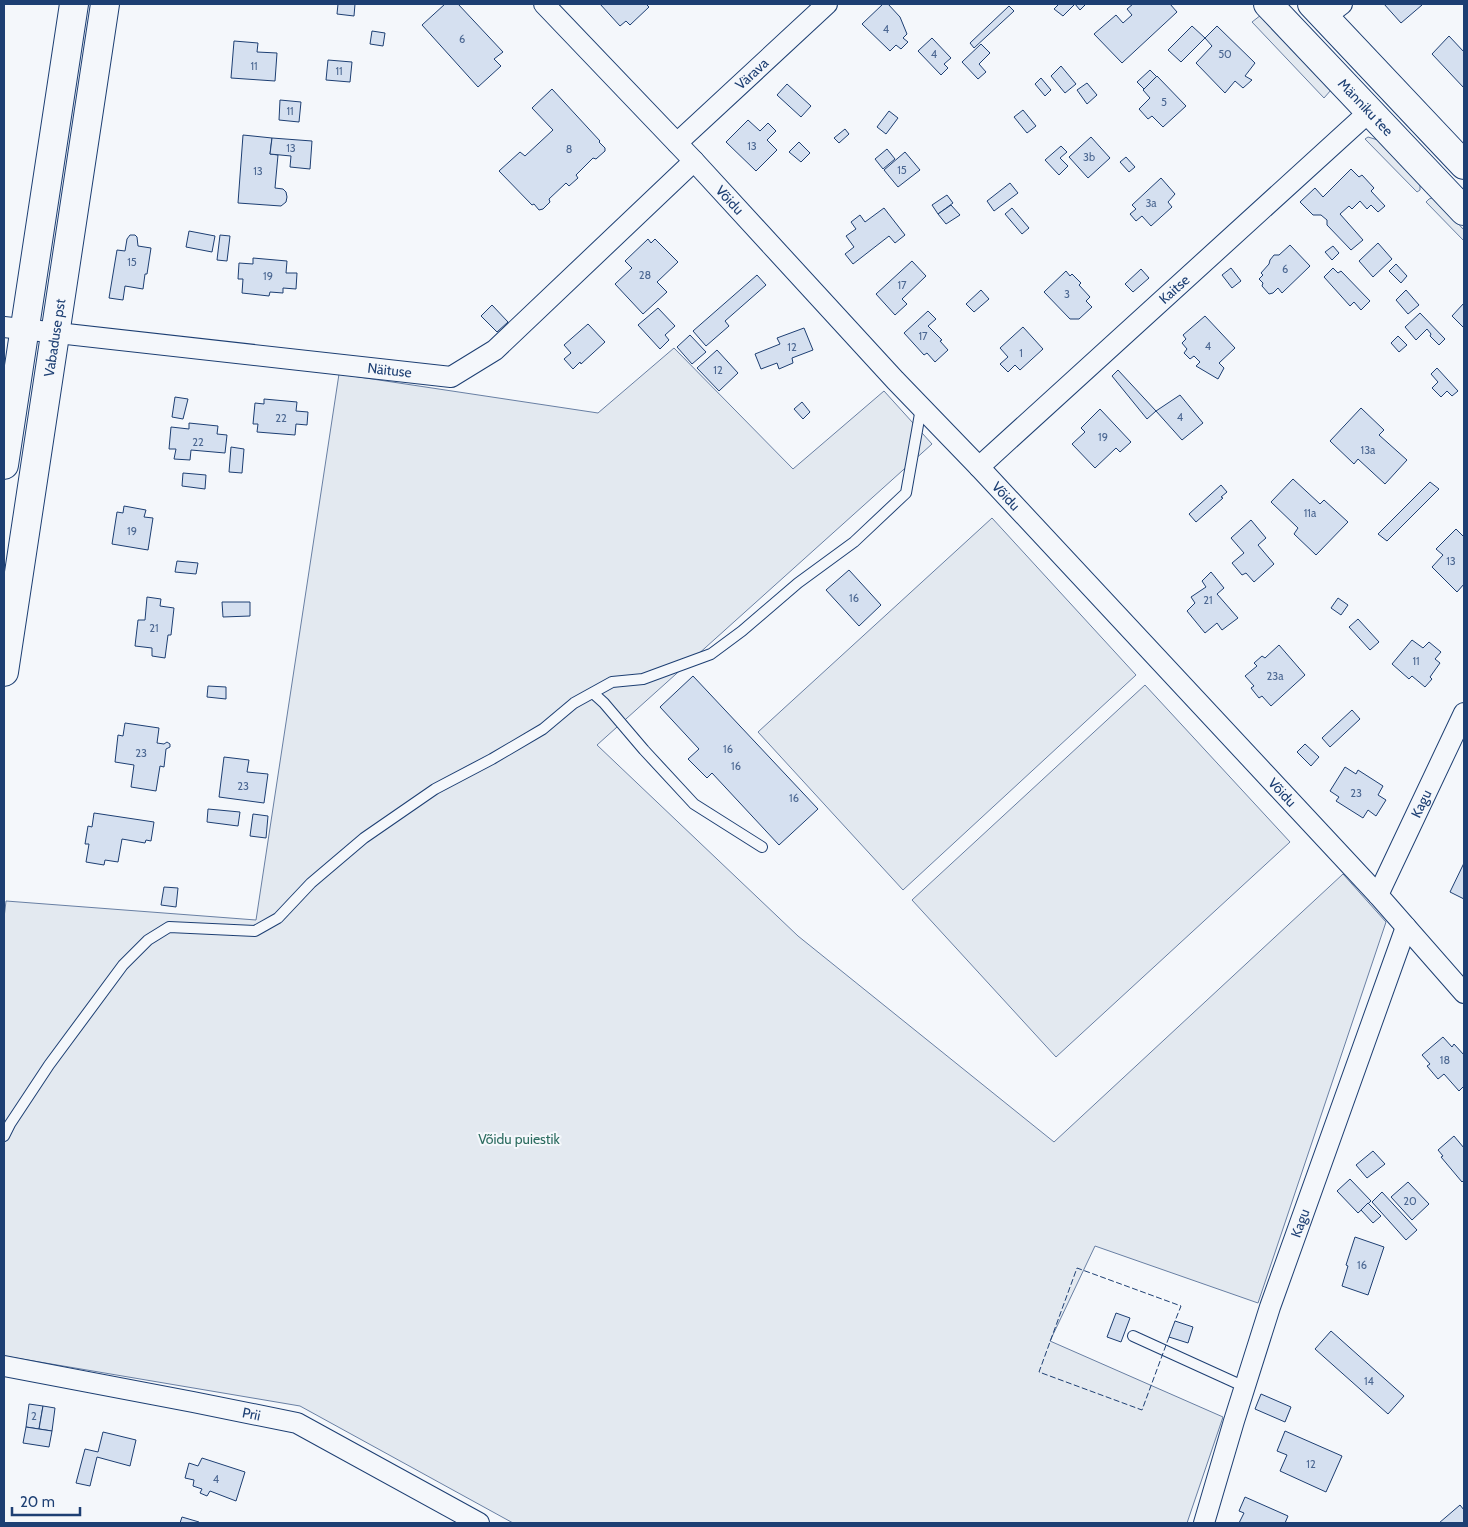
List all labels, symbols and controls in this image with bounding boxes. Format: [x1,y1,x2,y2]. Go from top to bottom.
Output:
house number: 4 [883,22,890,36]
house number: 6 [459,32,465,46]
house number: 4 [931,47,938,61]
house number: 50 [1218,47,1232,61]
street label: Värava [731,54,772,94]
house number: 11 [250,59,258,73]
house number: 11 [335,64,343,78]
street label: Männiku tee [1334,75,1397,140]
house number: 5 [1161,95,1167,109]
house number: 11 [286,104,294,118]
house number: 13 [747,139,757,153]
house number: 13 [286,141,296,155]
house number: 8 [566,142,572,156]
house number: 3b [1083,150,1095,164]
house number: 15 [897,163,907,177]
house number: 13 [253,164,263,178]
street label: Võidu [712,182,748,218]
house number: 3a [1145,196,1157,210]
house number: 15 [127,255,137,269]
house number: 6 [1282,262,1288,276]
house number: 28 [639,268,651,282]
house number: 19 [263,269,273,283]
street label: Kaitse [1155,271,1193,308]
house number: 17 [897,278,907,292]
house number: 3 [1064,287,1070,301]
street label: Vabaduse pst [40,297,69,378]
house number: 17 [918,329,928,343]
house number: 4 [1205,339,1212,353]
house number: 12 [787,340,797,354]
house number: 1 [1019,346,1023,360]
street label: Näituse [367,359,413,382]
house number: 12 [713,363,723,377]
house number: 4 [1177,410,1184,424]
house number: 22 [275,411,287,425]
house number: 19 [1098,430,1108,444]
house number: 22 [192,435,204,449]
house number: 13a [1361,443,1376,457]
street label: Võidu [988,478,1024,514]
house number: 11a [1304,506,1317,520]
house number: 19 [127,524,137,538]
house number: 13 [1446,554,1456,568]
house number: 16 [849,591,859,605]
house number: 21 [1203,593,1213,607]
house number: 21 [149,621,159,635]
house number: 11 [1412,654,1420,668]
house number: 23a [1267,669,1284,683]
house number: 16 [723,742,733,756]
house number: 23 [135,746,147,760]
house number: 16 [731,759,741,773]
street label: Võidu [1264,774,1300,811]
house number: 23 [237,779,249,793]
house number: 23 [1350,786,1362,800]
street label: Kagu [1407,787,1435,821]
house number: 16 [789,791,799,805]
house number: 18 [1440,1053,1450,1067]
park label: Võidu puiestik [478,1130,561,1148]
house number: 20 [1403,1194,1417,1208]
street label: Kagu [1287,1206,1313,1240]
house number: 16 [1357,1258,1367,1272]
house number: 14 [1364,1374,1375,1388]
street label: Prii [241,1403,262,1424]
house number: 2 [31,1409,37,1423]
house number: 12 [1306,1457,1316,1471]
house number: 4 [213,1472,220,1486]
scale bar [12,1484,80,1516]
text: 20 m [20,1493,55,1511]

